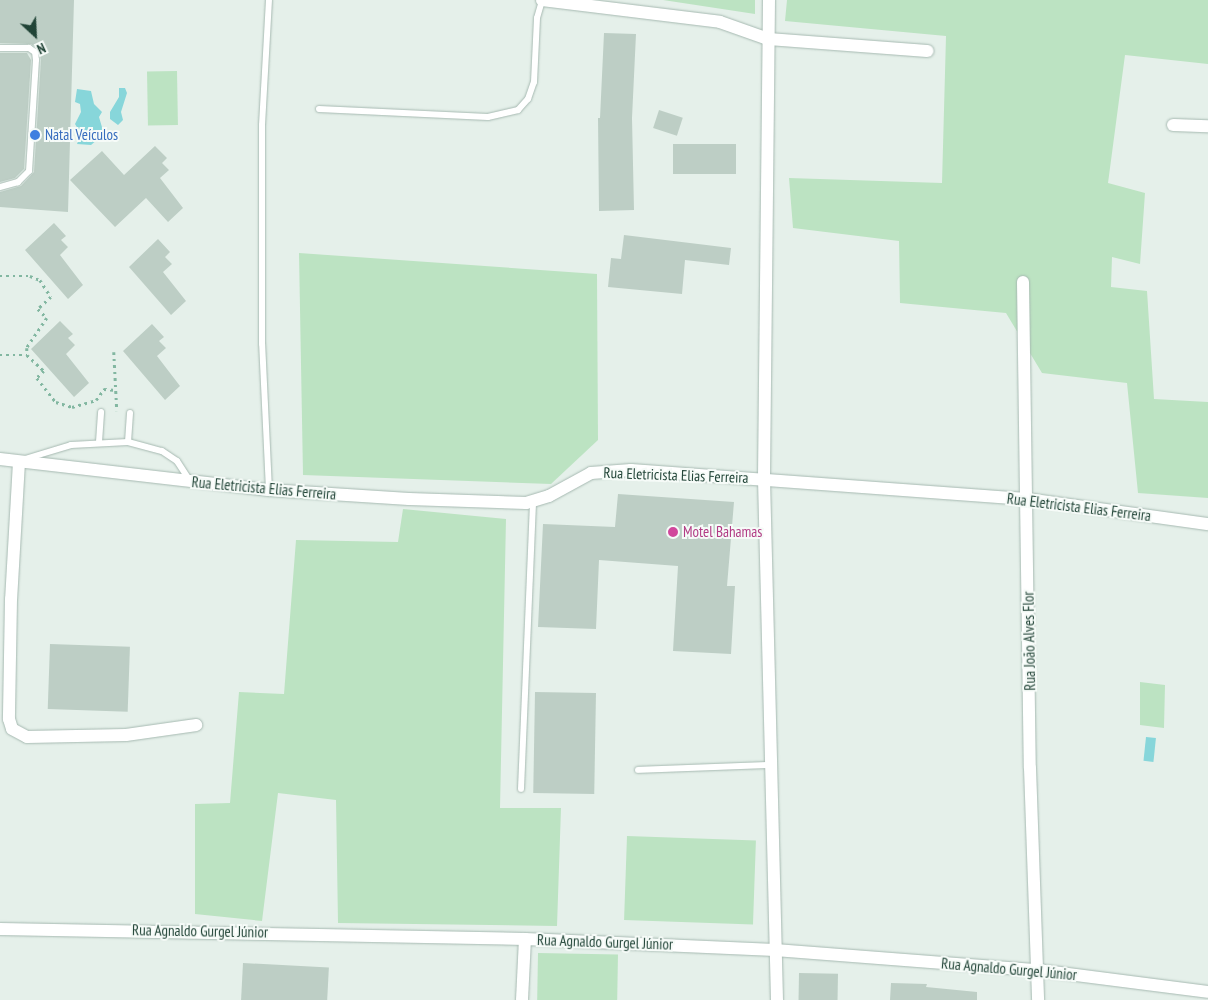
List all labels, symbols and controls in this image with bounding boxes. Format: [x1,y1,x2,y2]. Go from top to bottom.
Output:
north arrow [10,10,60,60]
text: N [34,39,49,58]
place label: Natal Veículos [45,126,118,144]
marker: Natal Veículos [29,129,41,141]
street label: Rua Eletricista Elias Ferreira [603,463,749,487]
street label: Rua Eletricista Elias Ferreira [191,473,337,503]
street label: Rua Eletricista Elias Ferreira [1006,489,1152,525]
place label: Motel Bahamas [683,523,762,541]
marker: Motel Bahamas [667,526,679,538]
street label: Rua João Alves Flor [1019,591,1039,691]
street label: Rua Agnaldo Gurgel Júnior [132,921,268,941]
street label: Rua Agnaldo Gurgel Júnior [537,931,673,953]
street label: Rua Agnaldo Gurgel Júnior [940,954,1078,984]

